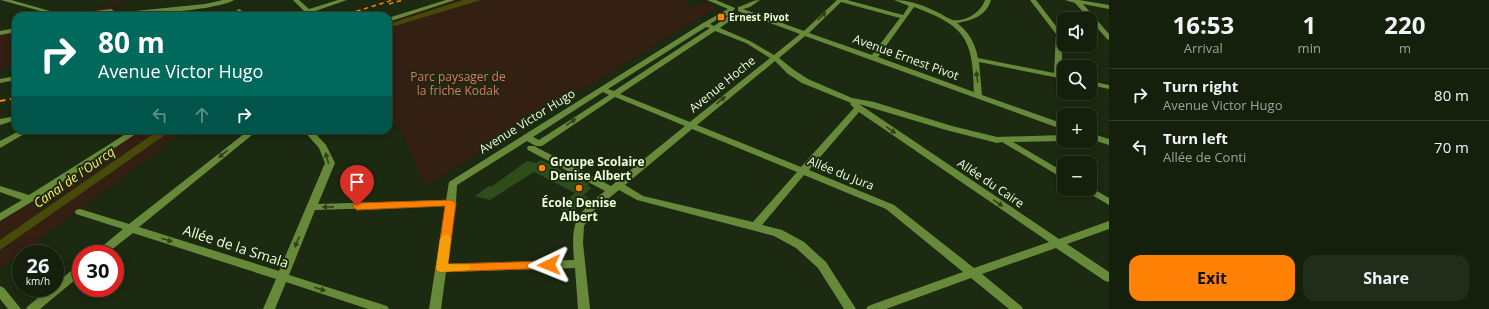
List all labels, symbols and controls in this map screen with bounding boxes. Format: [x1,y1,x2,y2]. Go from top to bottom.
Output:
text: 16:53 [1172,8,1234,41]
text: 1 [1302,8,1316,41]
text: 220 [1384,8,1426,41]
place label: Ernest Pivot [729,10,790,24]
one-way arrow [817,11,827,21]
marker: Ernest Pivot [716,12,726,22]
map controls [1057,12,1097,196]
button: sound [1057,12,1097,52]
text: 80 m [98,23,165,61]
icon: right [32,28,84,80]
street label: Avenue Ernest Pivot [851,30,961,84]
text: Arrival [1184,39,1223,57]
text: min [1298,39,1321,57]
text: m [1399,39,1411,57]
street label: Avenue Hoche [685,52,759,116]
text: Avenue Victor Hugo [98,59,263,83]
button: search [1057,60,1097,100]
park label: Parc paysager de la friche Kodak [410,68,506,99]
one-way arrow [974,71,980,84]
text: Turn right [1163,76,1238,96]
icon: right [1129,84,1151,106]
street label: Avenue Victor Hugo [476,85,578,157]
text: 80 m [1434,85,1469,105]
one-way arrow [716,96,727,105]
text: Avenue Victor Hugo [1163,96,1282,114]
icon: left [149,104,171,126]
icon: ahead [191,104,213,126]
icon: right [233,104,255,126]
button: + [1057,108,1097,148]
one-way arrow [566,118,577,126]
one-way arrow [885,126,896,134]
text: Turn left [1163,128,1228,148]
icon: left [1129,136,1151,158]
text: 70 m [1434,137,1469,157]
water label: Canal de l'Ourcq [30,142,119,212]
text: Allée de Conti [1163,148,1246,166]
one-way arrow [217,150,228,158]
one-way arrow [324,152,330,164]
street label: Allée du Jura [805,152,877,194]
place label: Groupe Scolaire Denise Albert [550,153,645,184]
street label: Allée du Caire [954,154,1028,212]
button: − [1057,156,1097,196]
marker: Groupe Scolaire Denise Albert [537,163,547,173]
pin [340,165,374,206]
icon: arrive [346,171,368,193]
marker: École Denise Albert [574,183,584,193]
place label: École Denise Albert [542,194,616,225]
one-way arrow [993,199,1003,207]
one-way arrow [321,204,334,210]
street label: Allée de la Smala [181,220,291,272]
one-way arrow [294,236,301,248]
one-way arrow [162,237,174,243]
position arrow [528,244,570,286]
speed limit sign: 30 [72,245,124,297]
text: 26 [27,252,49,279]
button: Exit [1129,255,1295,301]
button: Share [1303,255,1469,301]
text: km/h [26,274,50,288]
one-way arrow [314,286,326,292]

